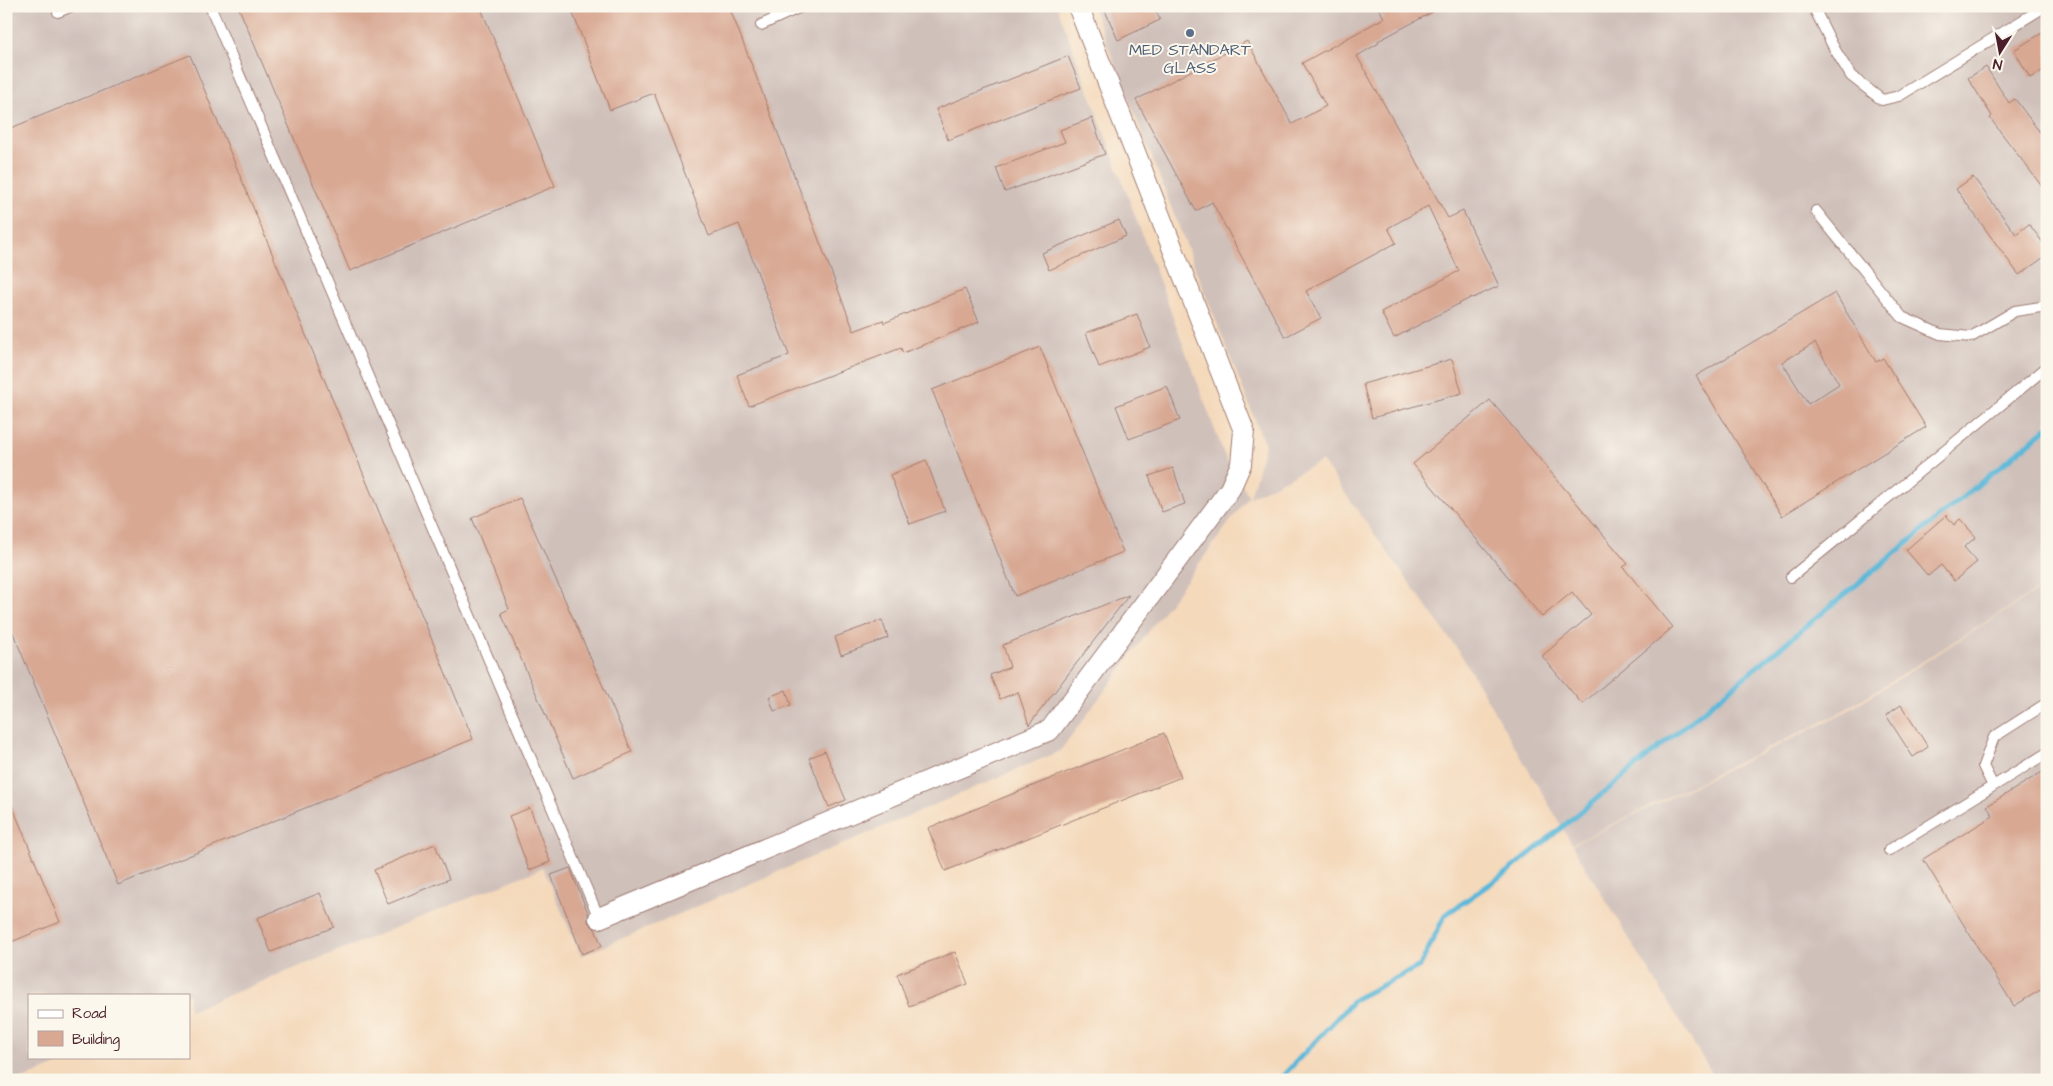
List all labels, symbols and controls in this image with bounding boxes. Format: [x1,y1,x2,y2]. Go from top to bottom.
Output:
marker: MED STANDART GLASS [1184,27,1196,39]
north arrow [1976,28,2026,78]
place label: MED STANDART GLASS [1129,39,1251,79]
text: N [1991,53,2004,74]
legend [28,994,190,1058]
text: Road [72,1003,107,1024]
text: Building [72,1029,120,1051]

